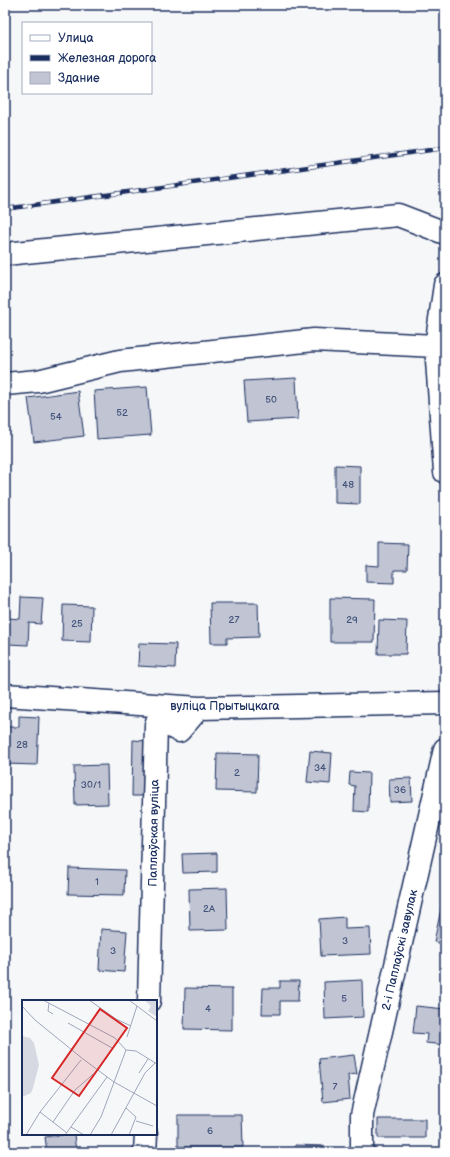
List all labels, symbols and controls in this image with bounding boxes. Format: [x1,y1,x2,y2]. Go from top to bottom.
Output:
legend [22,22,152,94]
text: Улица [58,31,94,46]
text: Железная дорога [58,51,156,66]
text: Здание [58,71,100,86]
house number: 50 [265,394,277,406]
house number: 52 [116,407,128,419]
house number: 54 [50,411,62,423]
house number: 48 [342,479,354,491]
house number: 27 [229,614,239,626]
house number: 29 [346,614,358,626]
house number: 25 [71,618,83,630]
street label: вуліца Прытыцкага [170,699,280,714]
house number: 28 [16,739,28,751]
house number: 34 [314,762,326,774]
house number: 2 [234,767,240,779]
house number: 30/1 [81,779,101,791]
street label: Паплаўская вуліца [146,779,162,887]
house number: 36 [394,784,406,796]
house number: 1 [95,876,99,888]
street label: 2-і Паплаўскі завулак [379,888,421,1012]
house number: 2А [203,903,216,915]
house number: 3 [342,935,348,947]
house number: 3 [110,945,116,957]
house number: 5 [341,993,347,1005]
inset map [22,1000,157,1135]
house number: 4 [205,1003,211,1015]
house number: 7 [333,1081,338,1093]
house number: 6 [207,1125,213,1137]

